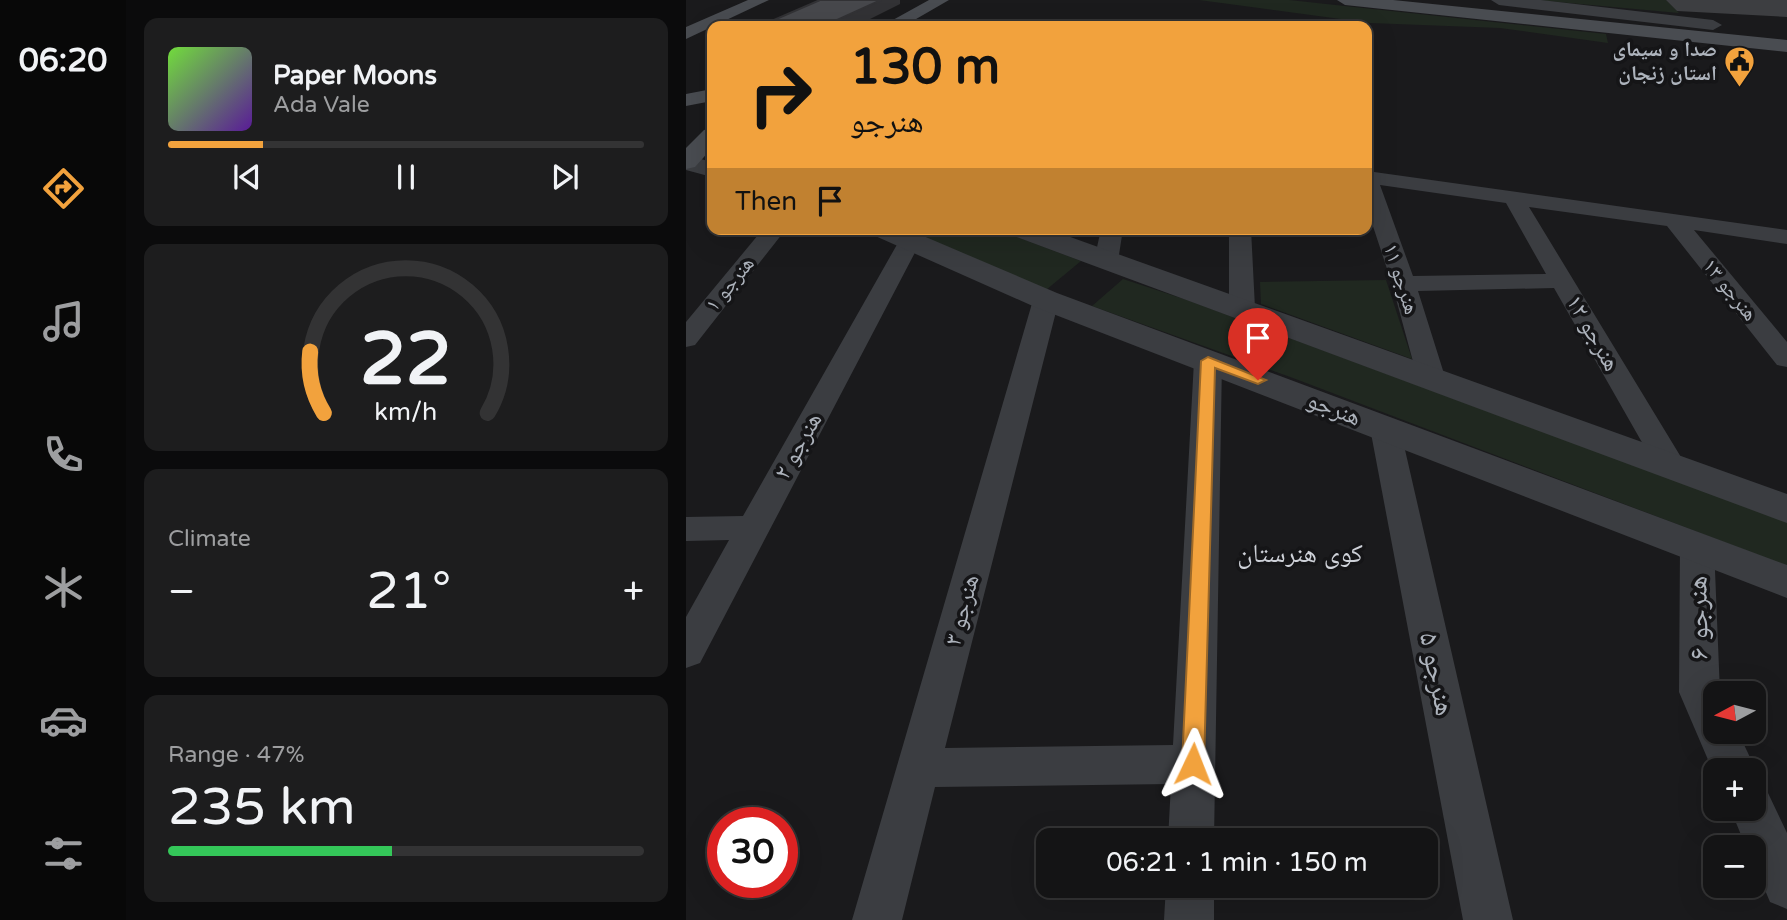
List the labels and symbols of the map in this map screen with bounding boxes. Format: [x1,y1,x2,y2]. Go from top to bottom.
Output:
place label: صدا و سیمای استان زنجان [1612,37,1717,86]
public building icon: صدا و سیمای استان زنجان [1723,44,1757,88]
street label: هنرجو ۱۱ [1378,241,1424,317]
street label: هنرجو ۱ [700,252,760,316]
street label: هنرجو ۱۳ [1697,254,1763,326]
street label: هنرجو ۱۲ [1560,290,1626,376]
pin [1228,308,1288,380]
street label: هنرجو [1303,386,1365,432]
street label: هنرجو ۲ [768,407,828,485]
district label: کوی هنرستان [1237,538,1363,569]
street label: هنرجو ۳ [939,571,985,649]
street label: هنرجو ۶ [1680,575,1716,661]
street label: هنرجو ۵ [1412,629,1462,719]
north arrow [1703,681,1766,744]
position arrow [1156,727,1230,801]
speed limit sign: 30 [707,807,798,898]

